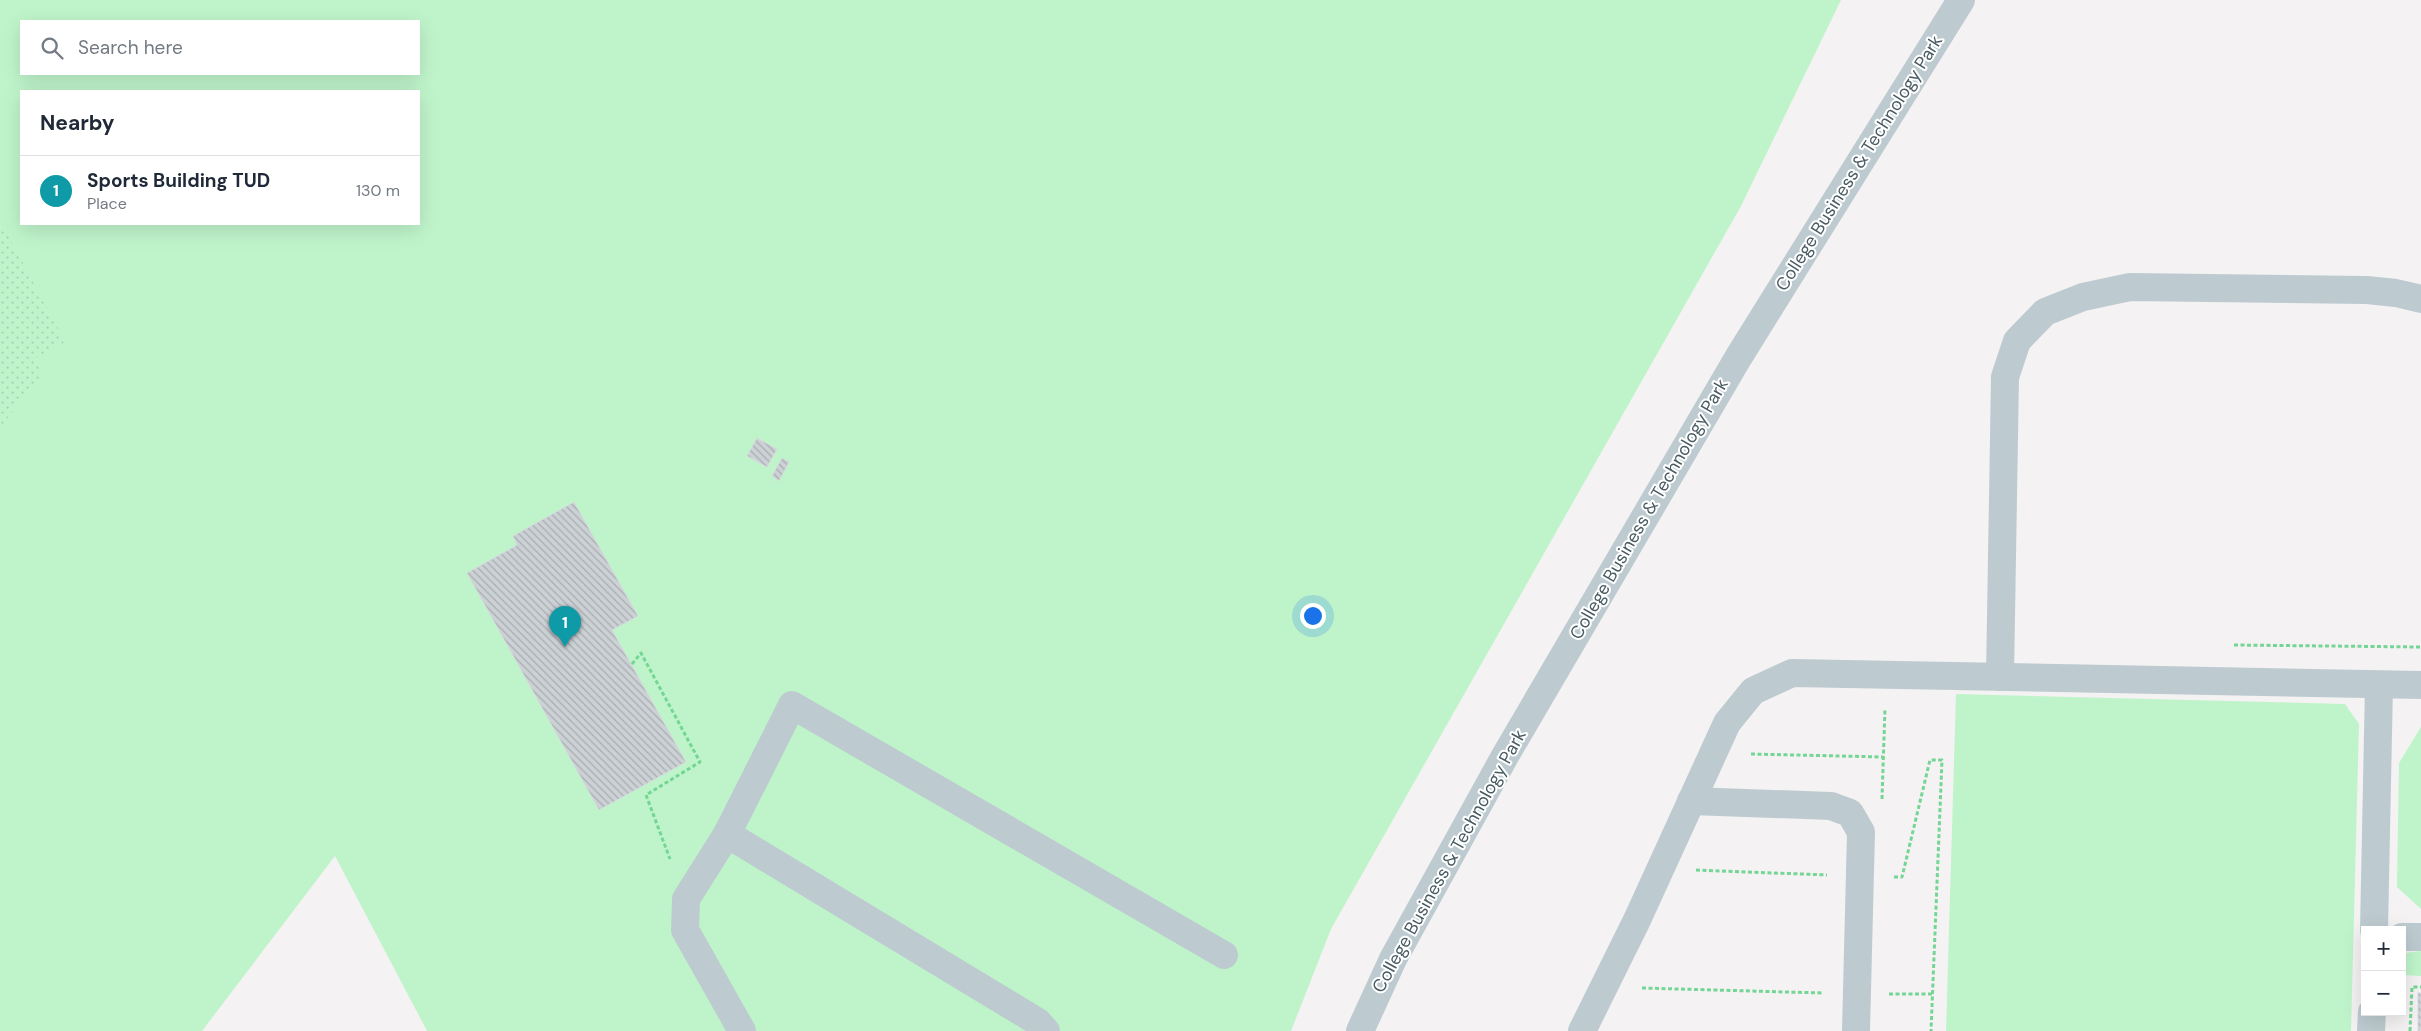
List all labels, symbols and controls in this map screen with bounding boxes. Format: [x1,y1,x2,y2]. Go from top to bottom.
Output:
search box [20,20,420,75]
street label: College Business & Technology Park [1770,31,1948,295]
icon: search [38,34,66,62]
text: Search here [78,35,183,60]
text: Nearby [40,109,114,137]
text: Sports Building TUD [87,168,270,193]
text: 1 [53,180,59,201]
text: 130 m [356,180,400,201]
text: Place [87,193,127,214]
street label: College Business & Technology Park [1564,374,1734,644]
your location [1300,603,1326,629]
pin: 1 [549,606,581,647]
street label: College Business & Technology Park [1366,725,1532,997]
map controls [2361,926,2406,1016]
button: + [2361,926,2406,971]
button: − [2361,971,2406,1016]

